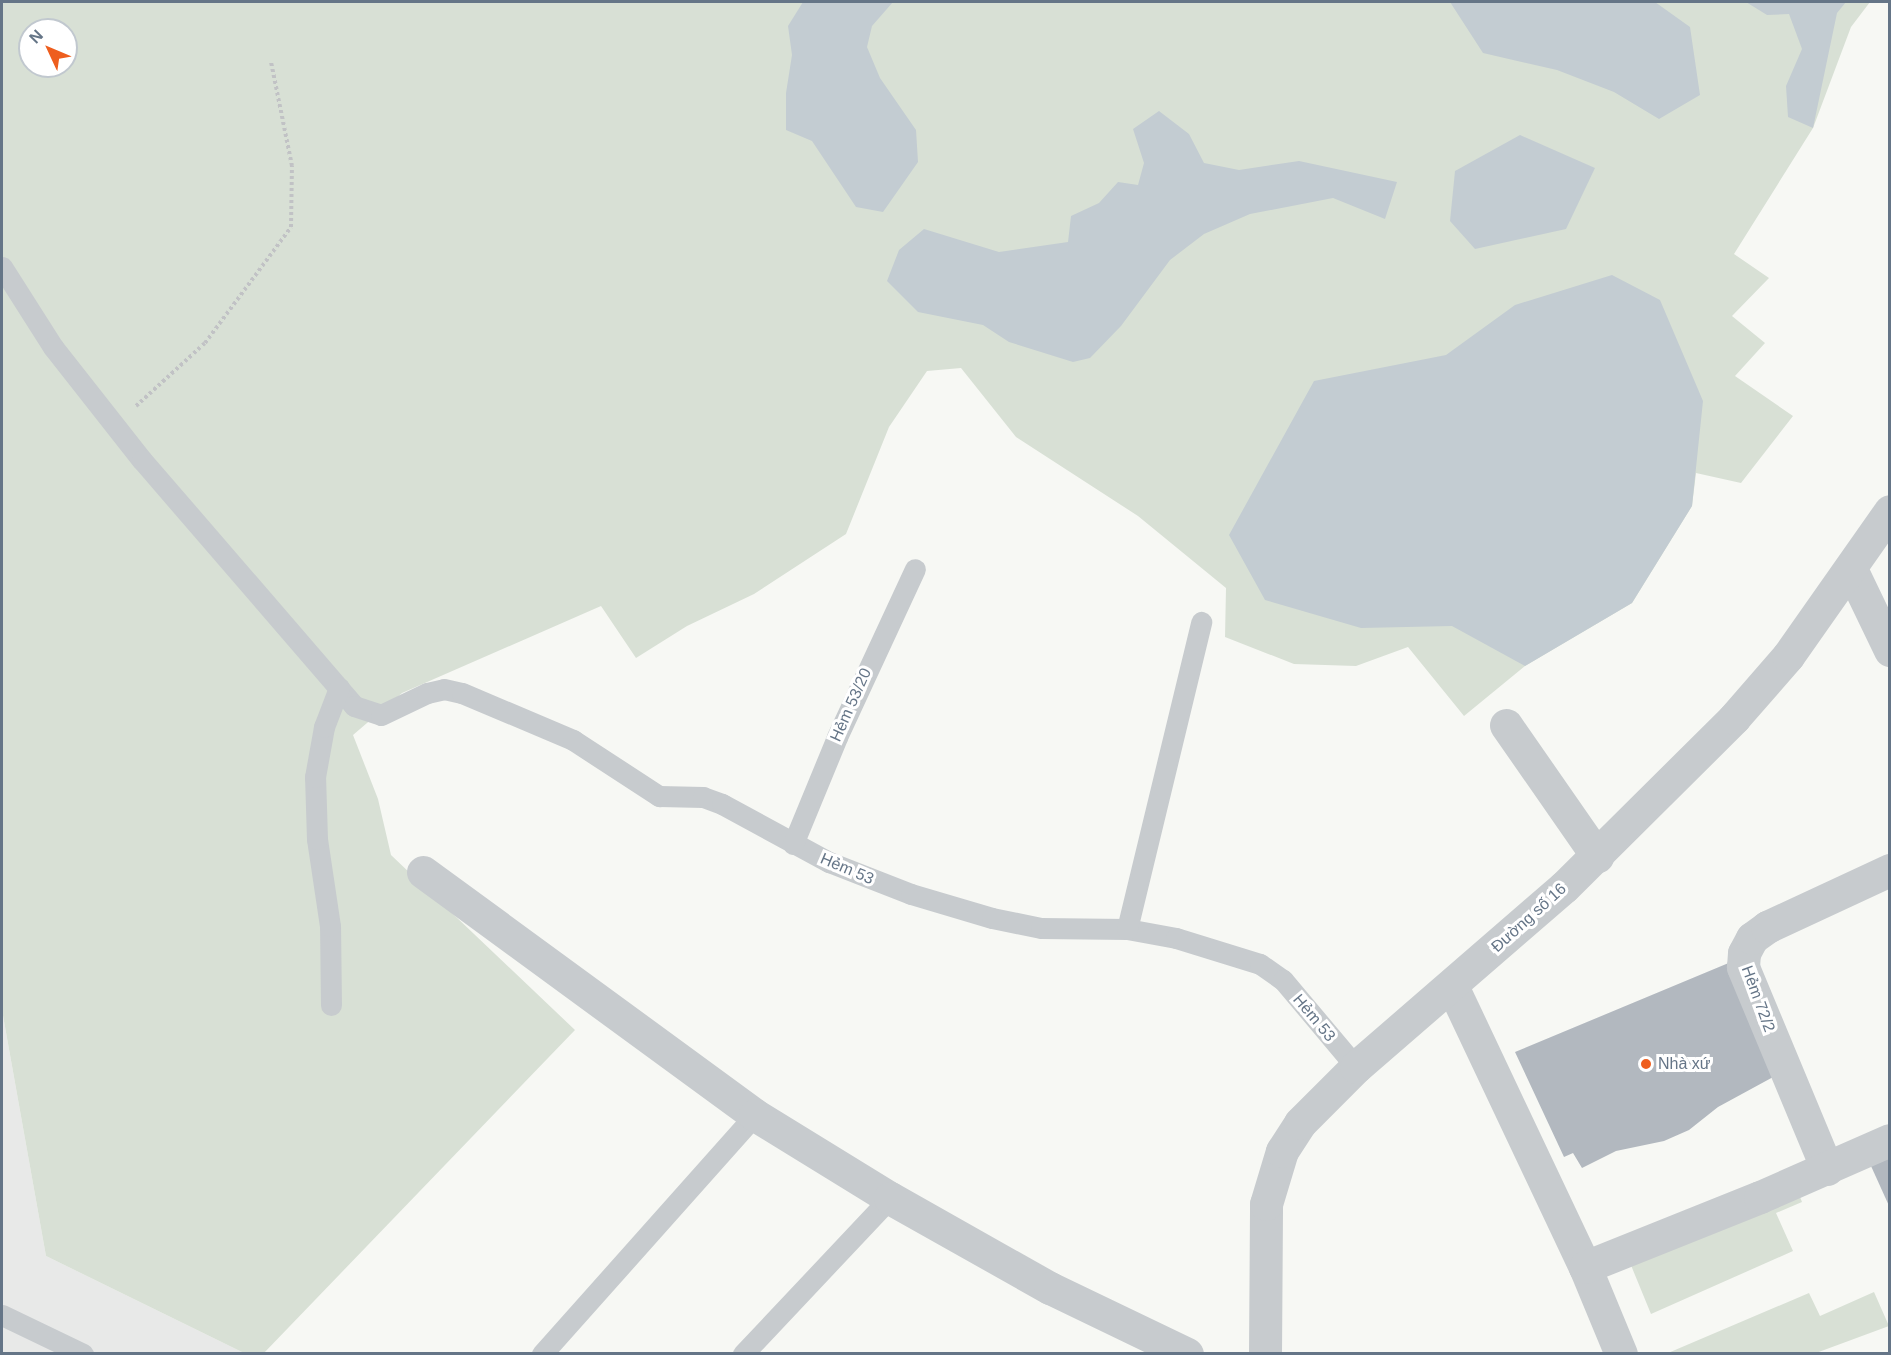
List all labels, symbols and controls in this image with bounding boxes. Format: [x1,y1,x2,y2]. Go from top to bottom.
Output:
north arrow [18,18,78,78]
text: N [26,26,46,47]
street label: Hẻm 53/20 [826,665,876,745]
street label: Hẻm 53 [817,849,877,889]
street label: Đường số 16 [1488,879,1570,957]
street label: Hẻm 72/2 [1737,963,1779,1035]
street label: Hẻm 53 [1289,990,1339,1046]
place label: Nhà xứ [1658,1054,1711,1074]
marker: Nhà xứ [1639,1057,1653,1071]

